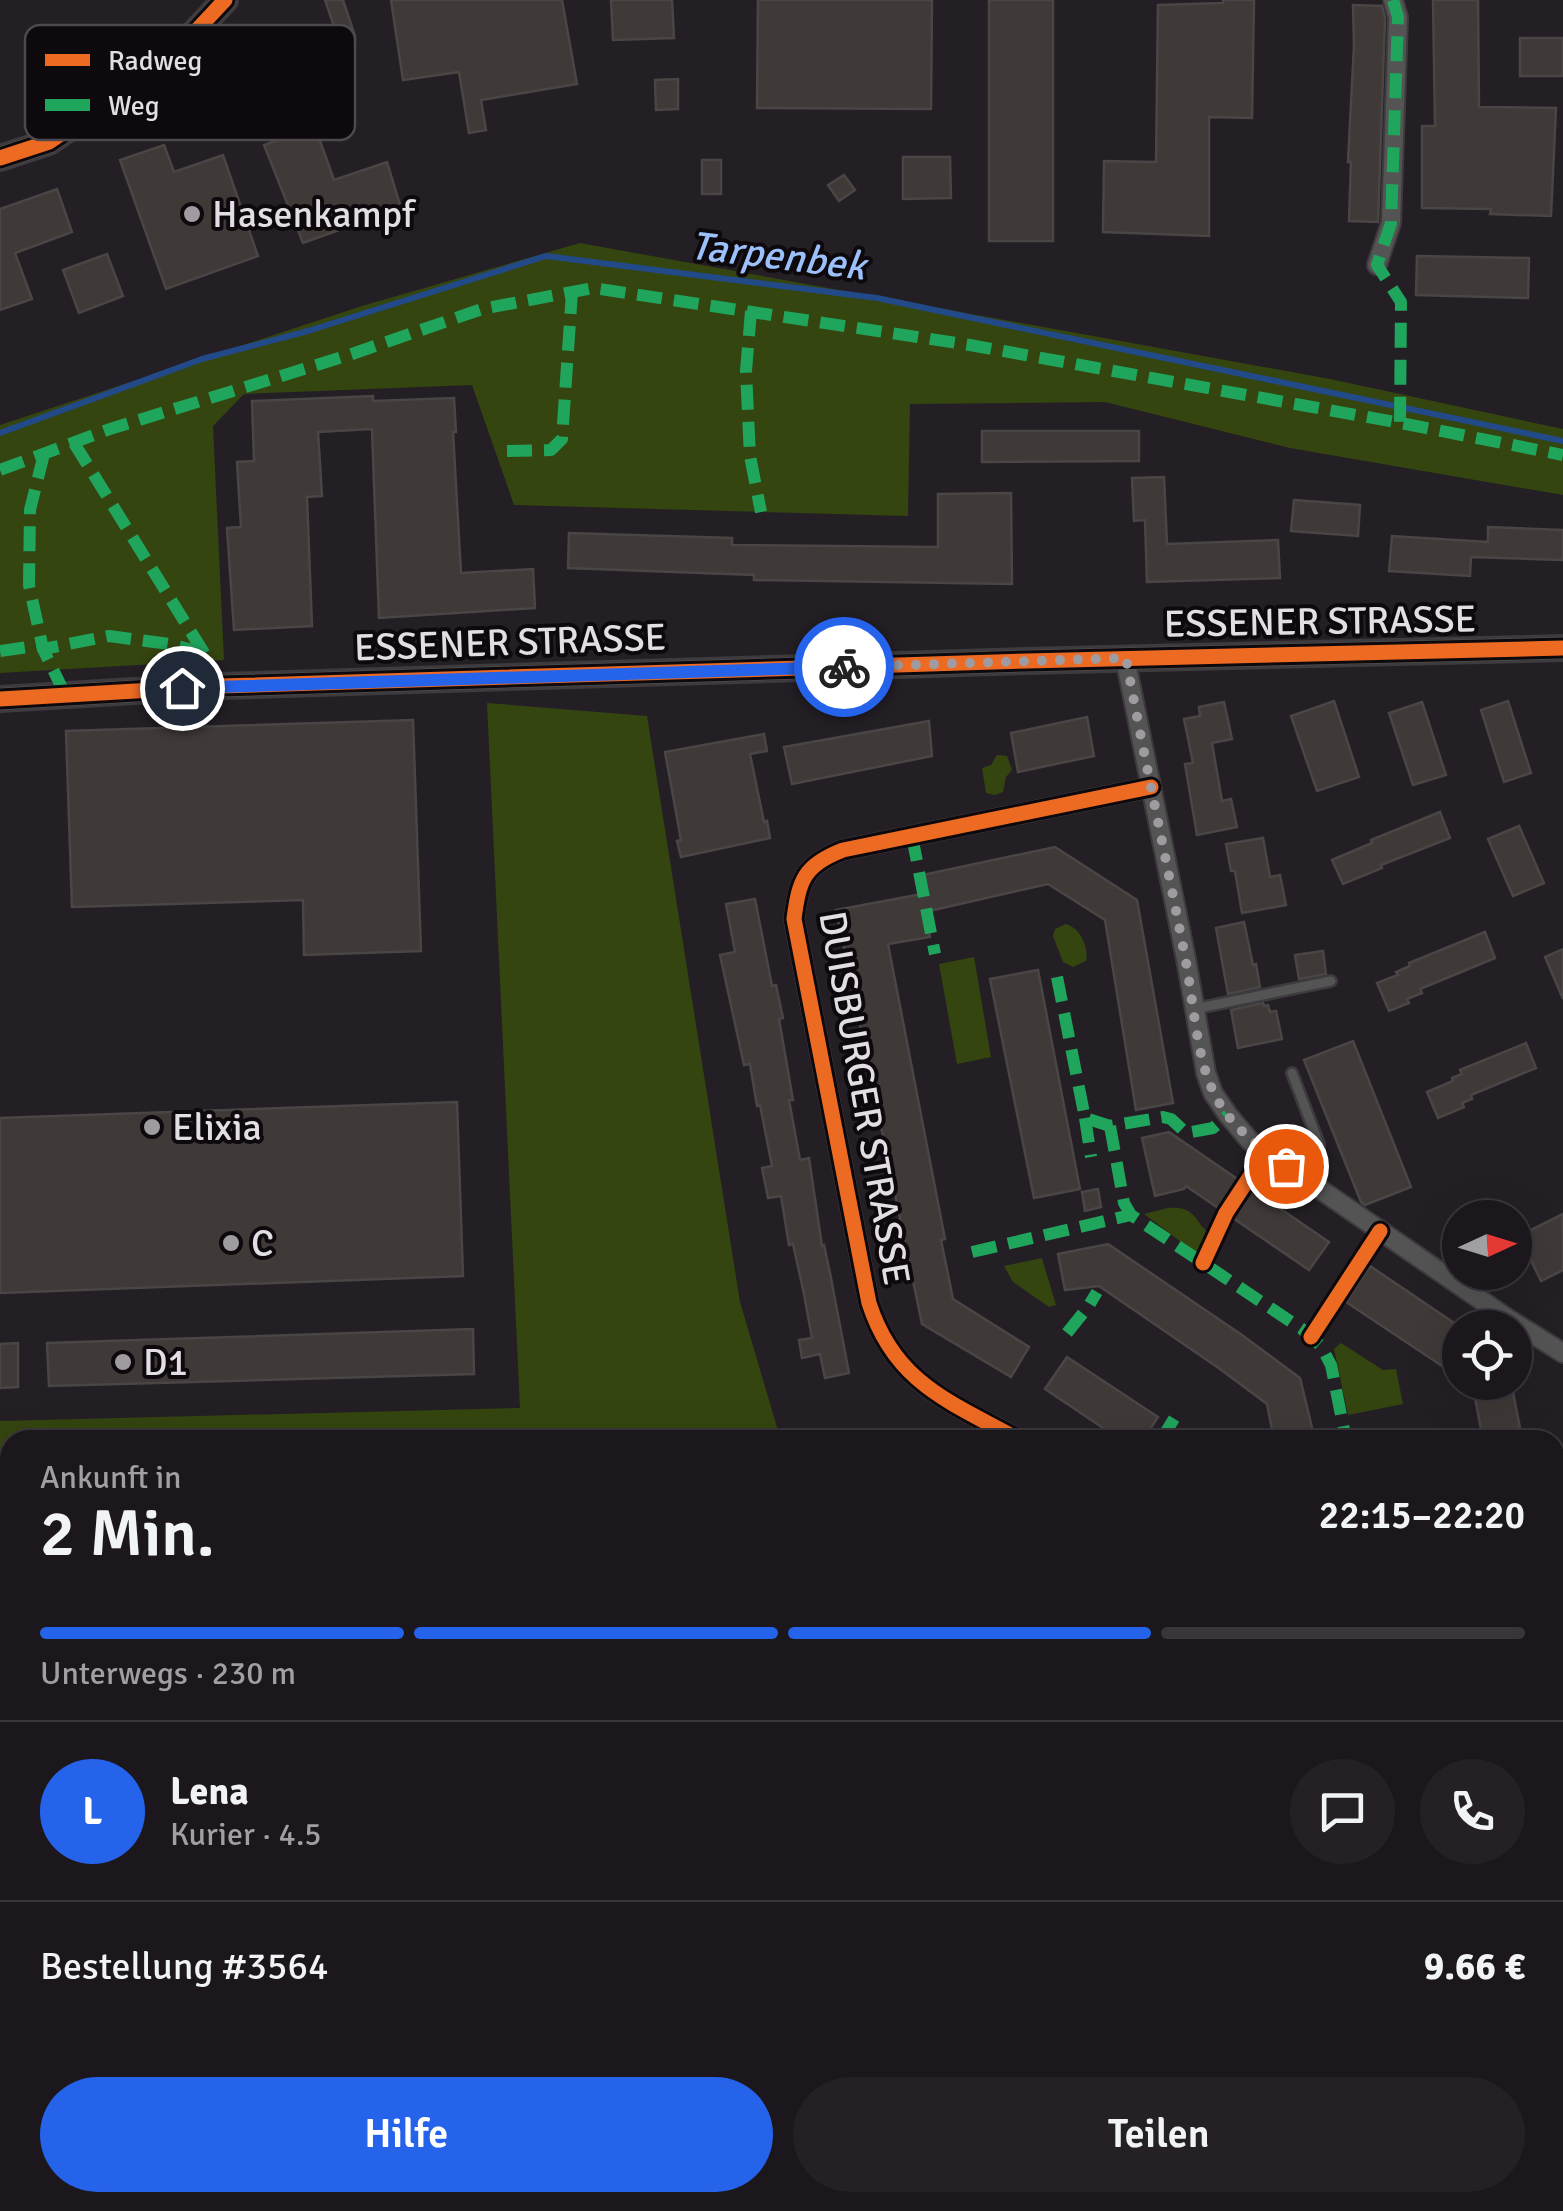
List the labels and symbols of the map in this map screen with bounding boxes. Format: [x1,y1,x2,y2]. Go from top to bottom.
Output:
legend [25,25,355,140]
text: Radweg [108,44,202,78]
text: Weg [108,89,160,123]
place label: Hasenkampf [212,191,417,238]
marker: Hasenkampf [181,203,203,225]
water label: Tarpenbek [688,220,871,292]
street label: ESSENER STRASSE [1163,595,1477,648]
street label: ESSENER STRASSE [353,614,667,671]
courier [794,617,894,717]
pin [140,646,225,731]
street label: DUISBURGER STRASSE [808,908,921,1289]
place label: Elixia [172,1104,262,1151]
marker: Elixia [141,1116,163,1138]
pin [1244,1124,1329,1209]
north arrow [1442,1200,1532,1290]
place label: C [251,1220,274,1267]
marker: C [220,1232,242,1254]
place label: D1 [143,1339,188,1386]
marker: D1 [112,1351,134,1373]

